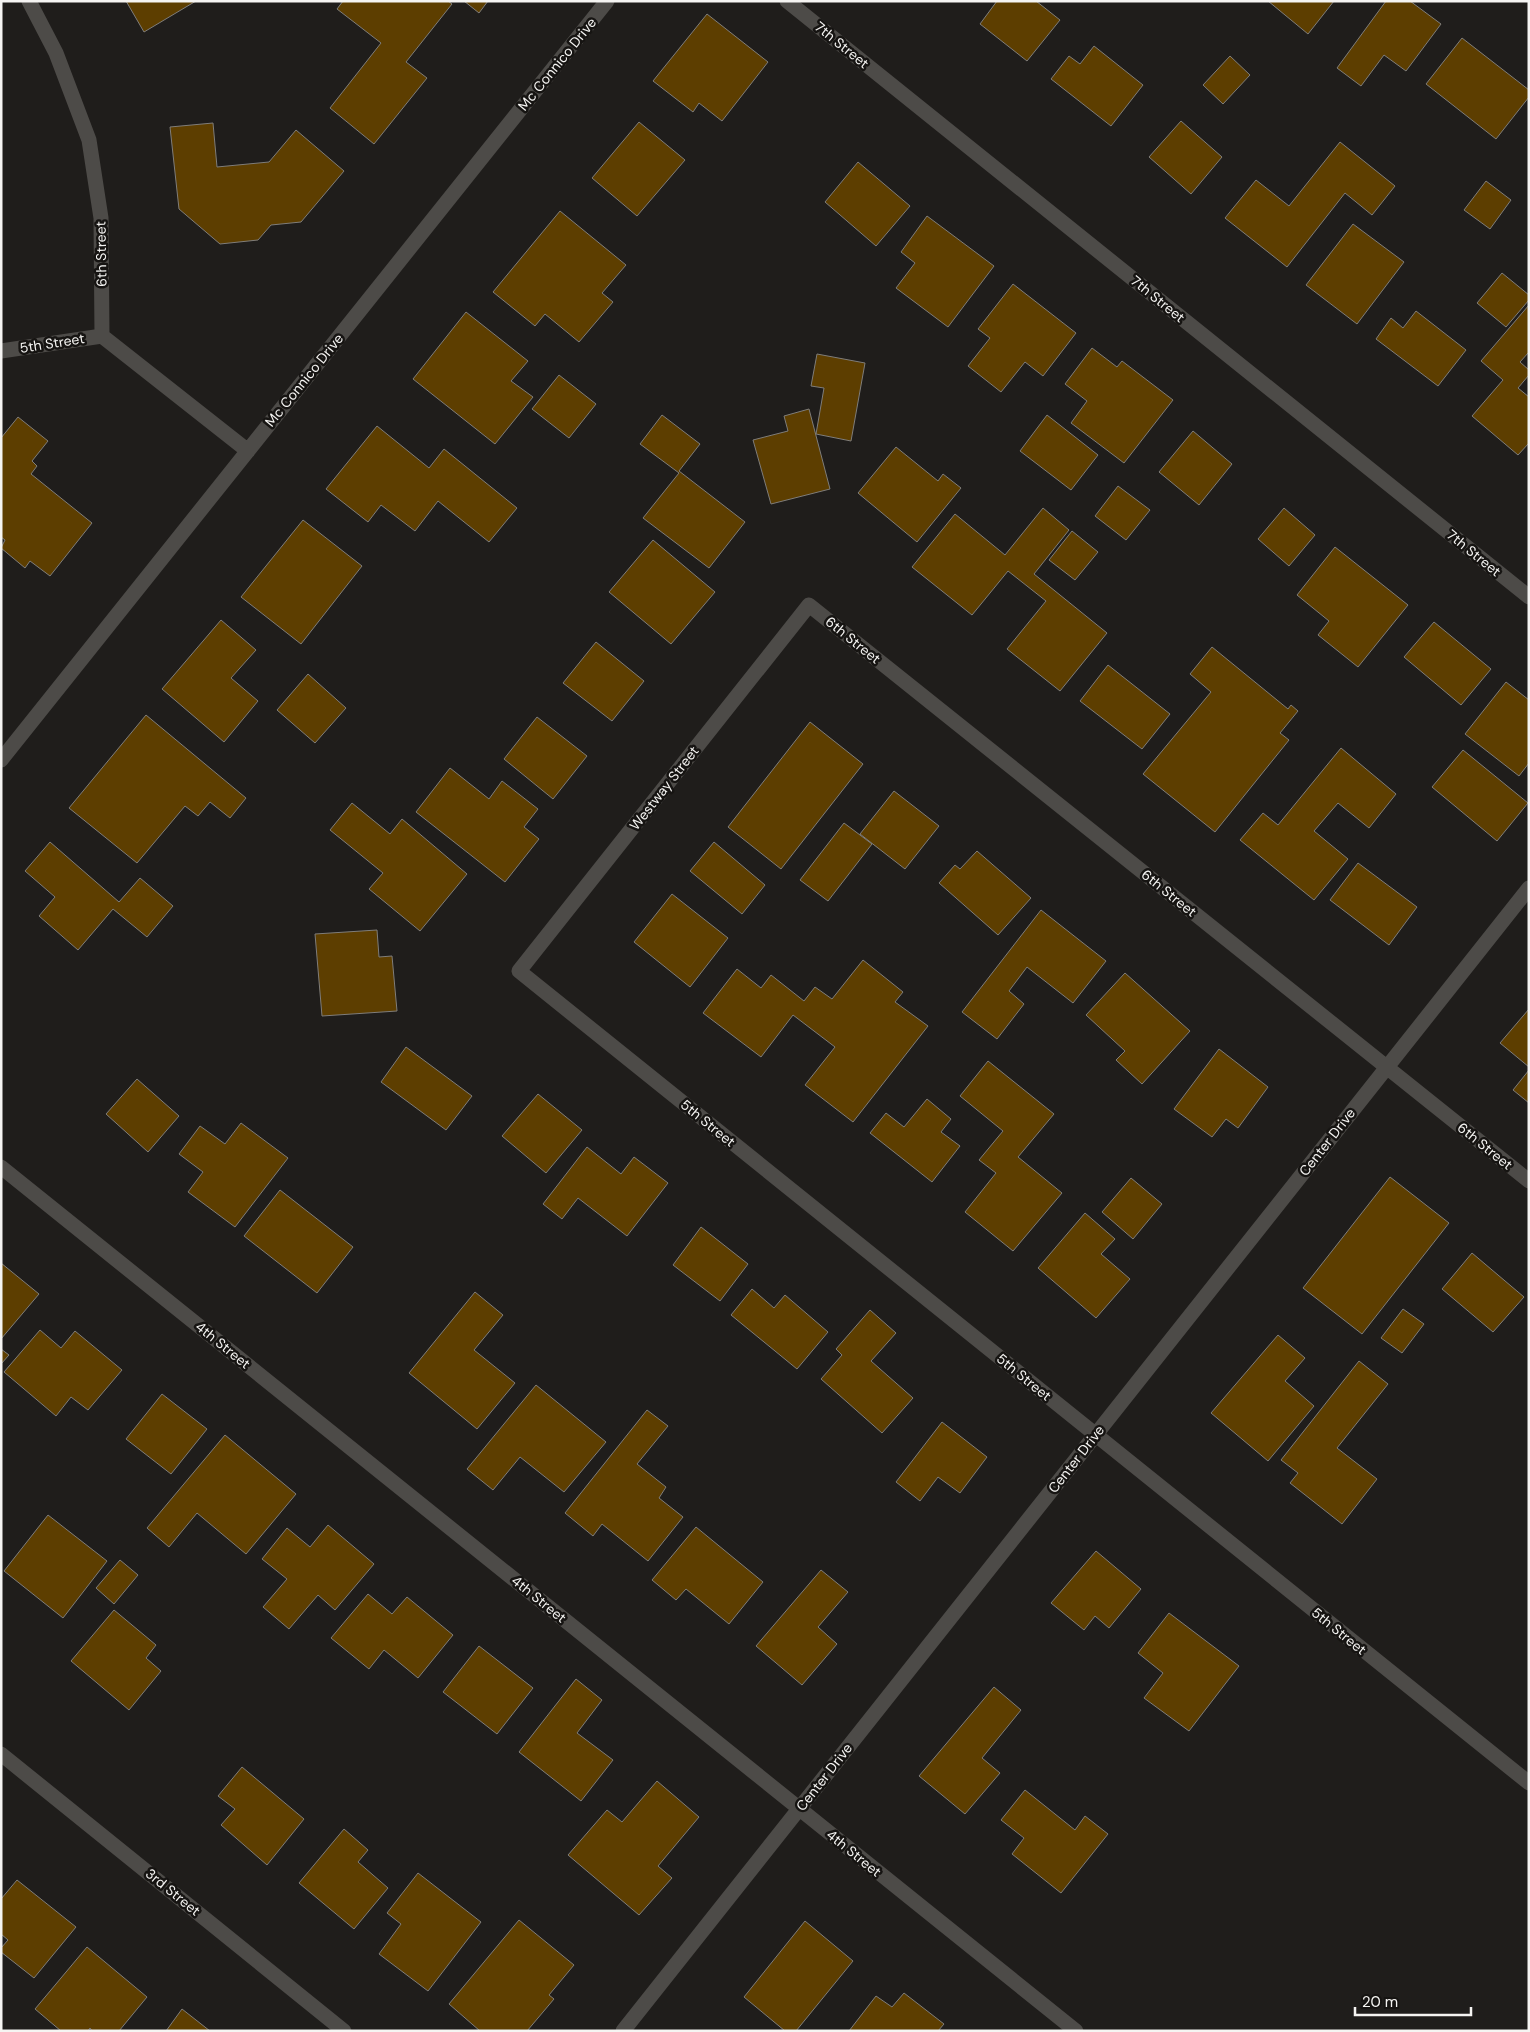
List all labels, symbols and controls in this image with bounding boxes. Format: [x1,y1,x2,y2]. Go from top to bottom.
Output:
street label: Mc Connico Drive [514,14,600,114]
street label: 7th Street [811,18,873,72]
street label: 6th Street [91,221,111,287]
street label: 7th Street [1127,272,1189,326]
street label: 5th Street [18,329,86,357]
street label: Mc Connico Drive [261,330,347,430]
street label: 7th Street [1443,526,1505,580]
street label: 6th Street [822,612,884,668]
street label: Westway Street [625,742,703,834]
street label: 6th Street [1138,865,1200,921]
street label: 5th Street [677,1095,739,1151]
street label: Center Drive [1295,1104,1359,1180]
street label: 6th Street [1454,1118,1516,1174]
street label: 4th Street [192,1317,254,1373]
street label: 5th Street [993,1349,1055,1405]
street label: Center Drive [1044,1421,1108,1497]
street label: 4th Street [508,1571,570,1627]
street label: 5th Street [1308,1603,1370,1659]
street label: Center Drive [792,1739,856,1815]
street label: 4th Street [823,1825,885,1881]
street label: 3rd Street [142,1864,204,1920]
scale bar [1355,1984,1471,2016]
text: 20 m [1362,1992,1398,2012]

